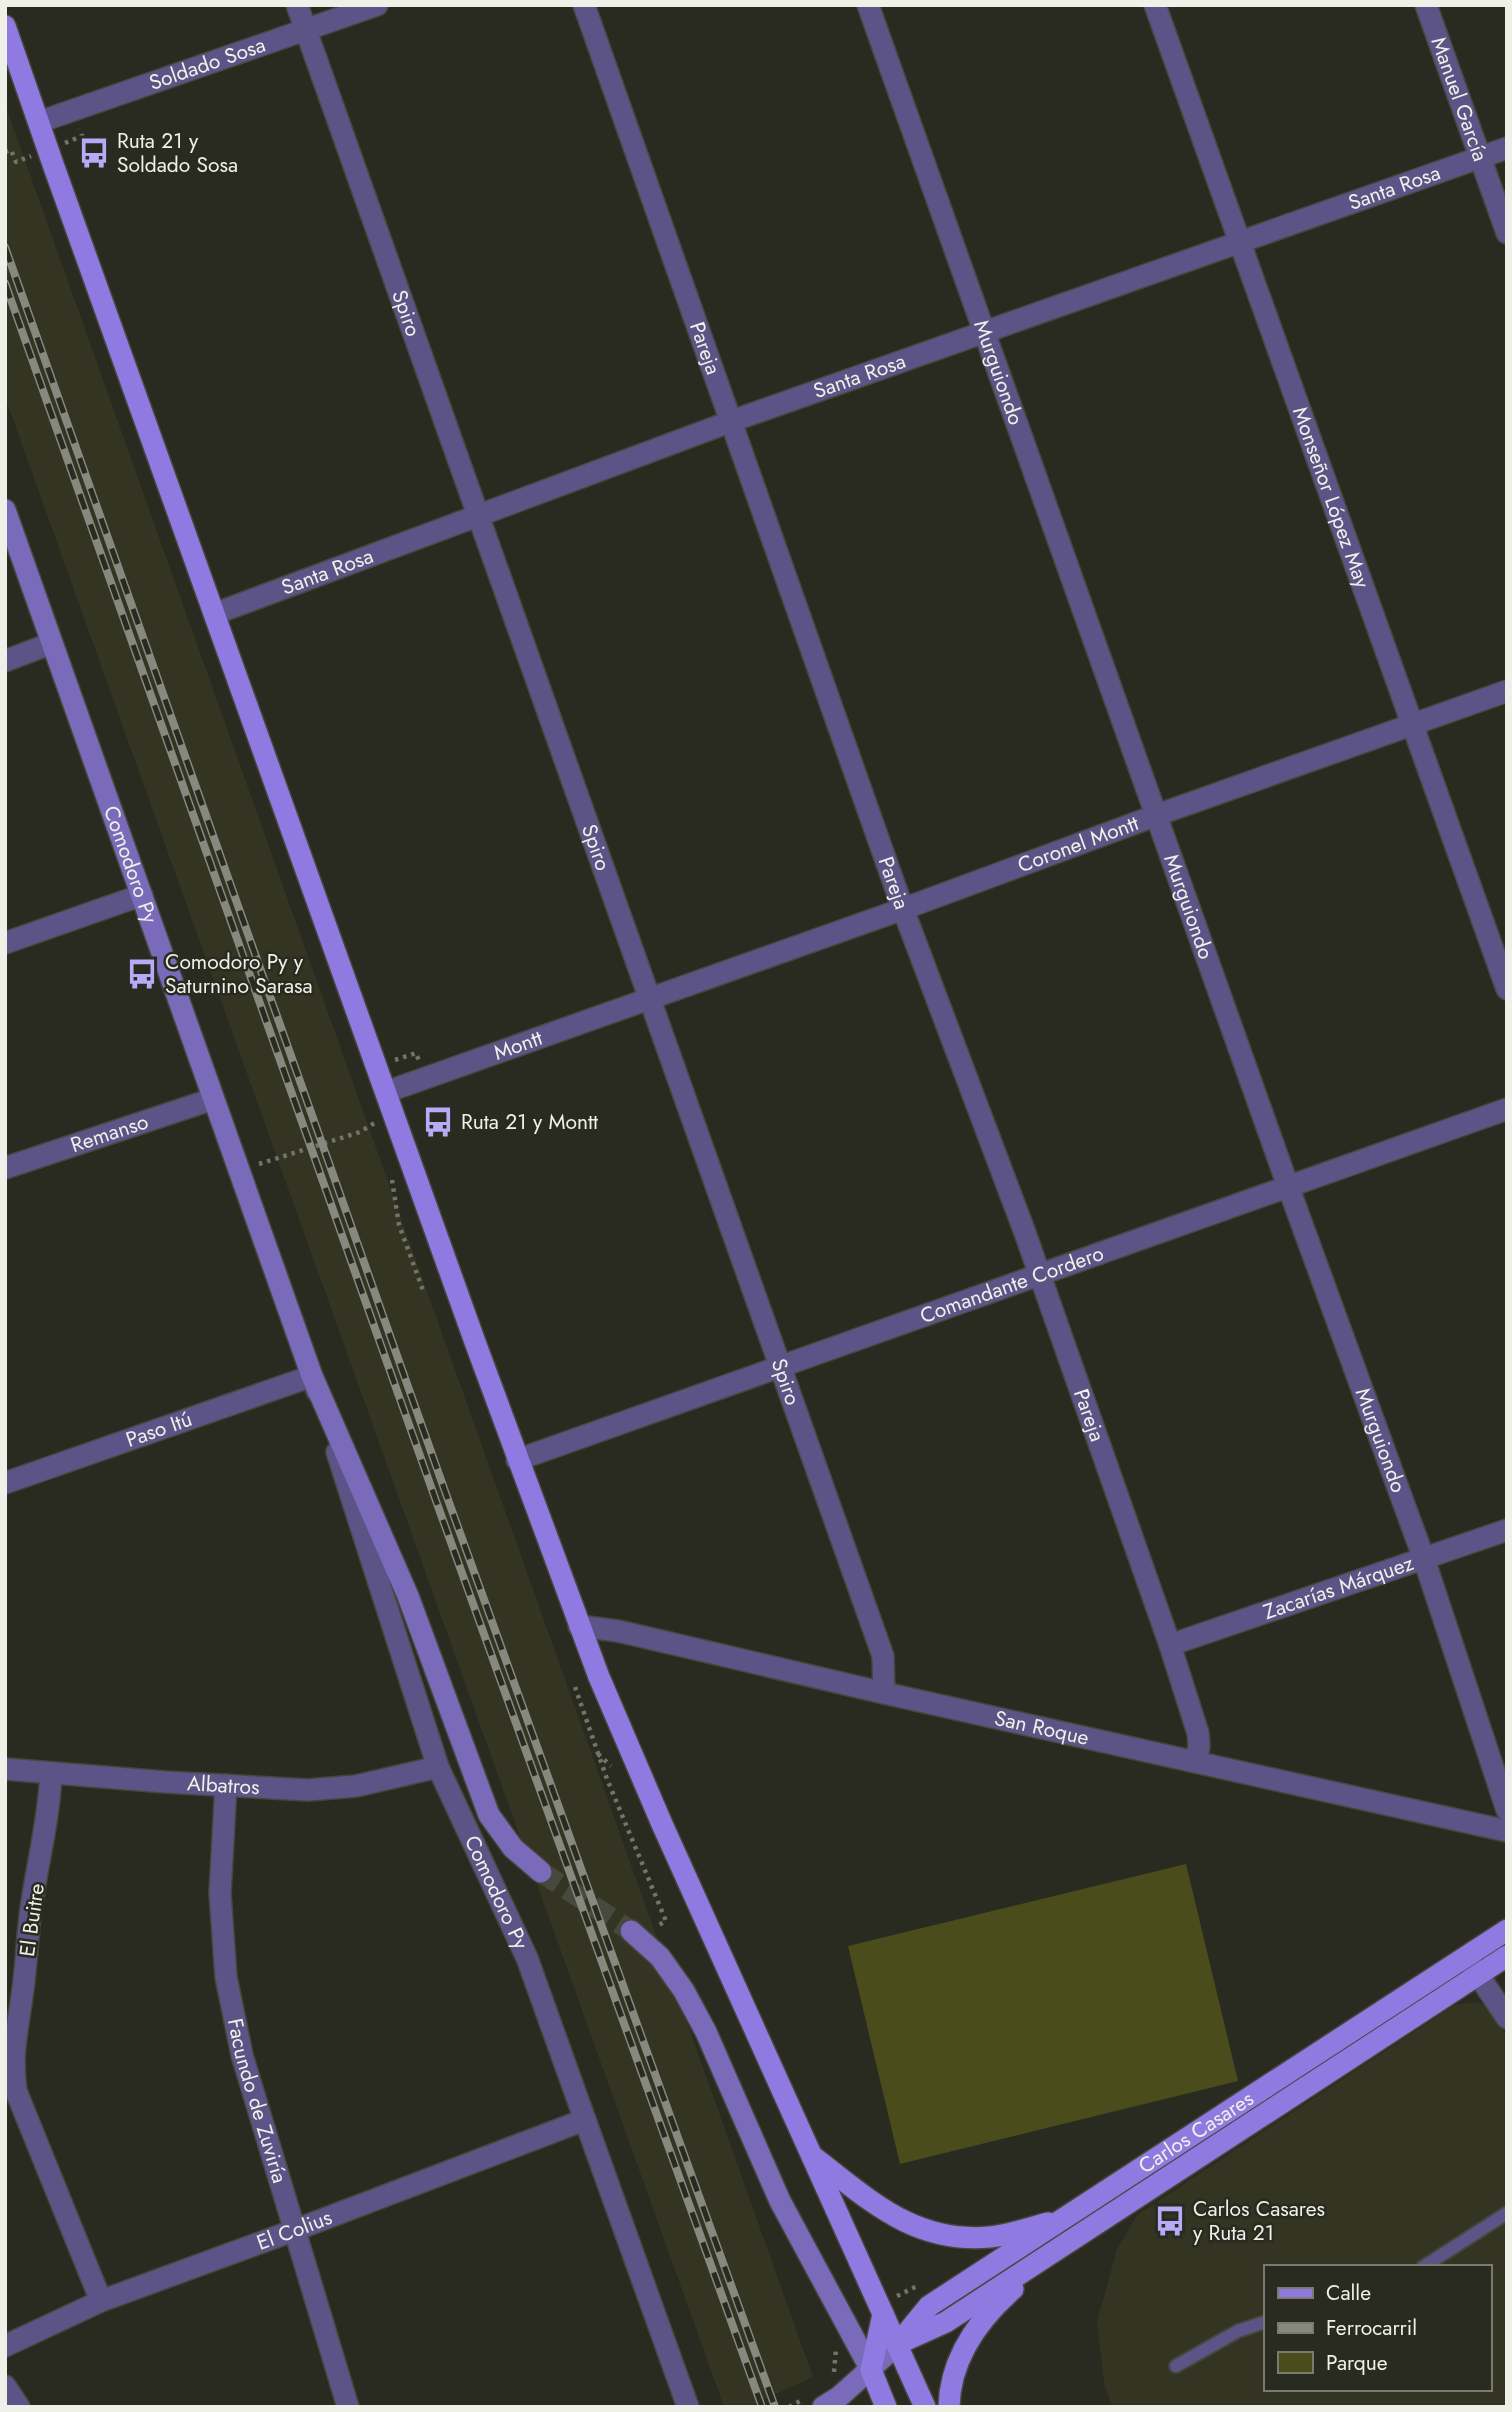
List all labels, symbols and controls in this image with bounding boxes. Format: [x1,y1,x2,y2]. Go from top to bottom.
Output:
street label: Soldado Sosa [145,30,269,98]
street label: Manuel García [1424,33,1495,166]
place label: Ruta 21 y Soldado Sosa [117,126,238,180]
bus stop icon: Ruta 21 y Soldado Sosa [77,136,111,170]
street label: Santa Rosa [1344,158,1445,218]
street label: Spiro [384,286,428,340]
street label: Murguiondo [966,316,1031,429]
street label: Pareja [682,318,728,379]
street label: Santa Rosa [809,346,910,406]
street label: Monseñor López May [1285,403,1378,593]
street label: Santa Rosa [277,541,378,603]
street label: Comodoro Py [96,802,166,928]
street label: Coronel Montt [1013,808,1143,880]
street label: Spiro [574,820,618,875]
street label: Murguiondo [1156,850,1221,963]
street label: Pareja [871,852,917,913]
place label: Comodoro Py y Saturnino Sarasa [165,947,313,1001]
bus stop icon: Comodoro Py y Saturnino Sarasa [125,957,159,991]
street label: Montt [490,1023,546,1068]
bus stop icon: Ruta 21 y Montt [421,1105,455,1139]
street label: Remanso [67,1107,152,1160]
place label: Ruta 21 y Montt [461,1107,598,1137]
street label: Comandante Cordero [916,1238,1108,1331]
street label: Spiro [764,1355,808,1409]
street label: Murguiondo [1348,1384,1413,1497]
street label: Pareja [1066,1385,1112,1446]
street label: Paso Itú [122,1404,196,1455]
street label: Zacarías Márquez [1260,1548,1418,1627]
street label: San Roque [992,1703,1092,1753]
street label: Albatros [186,1768,261,1802]
street label: Comodoro Py [457,1830,536,1955]
street label: El Buitre [12,1881,52,1959]
street label: Facundo de Zuviría [220,2016,295,2187]
street label: Carlos Casares [1132,2084,1260,2181]
place label: Carlos Casares y Ruta 21 [1193,2194,1325,2248]
street label: El Colius [252,2202,336,2258]
bus stop icon: Carlos Casares y Ruta 21 [1153,2204,1187,2238]
legend [1264,2265,1491,2391]
text: Calle [1326,2278,1371,2308]
text: Ferrocarril [1326,2313,1417,2343]
text: Parque [1326,2348,1388,2378]

